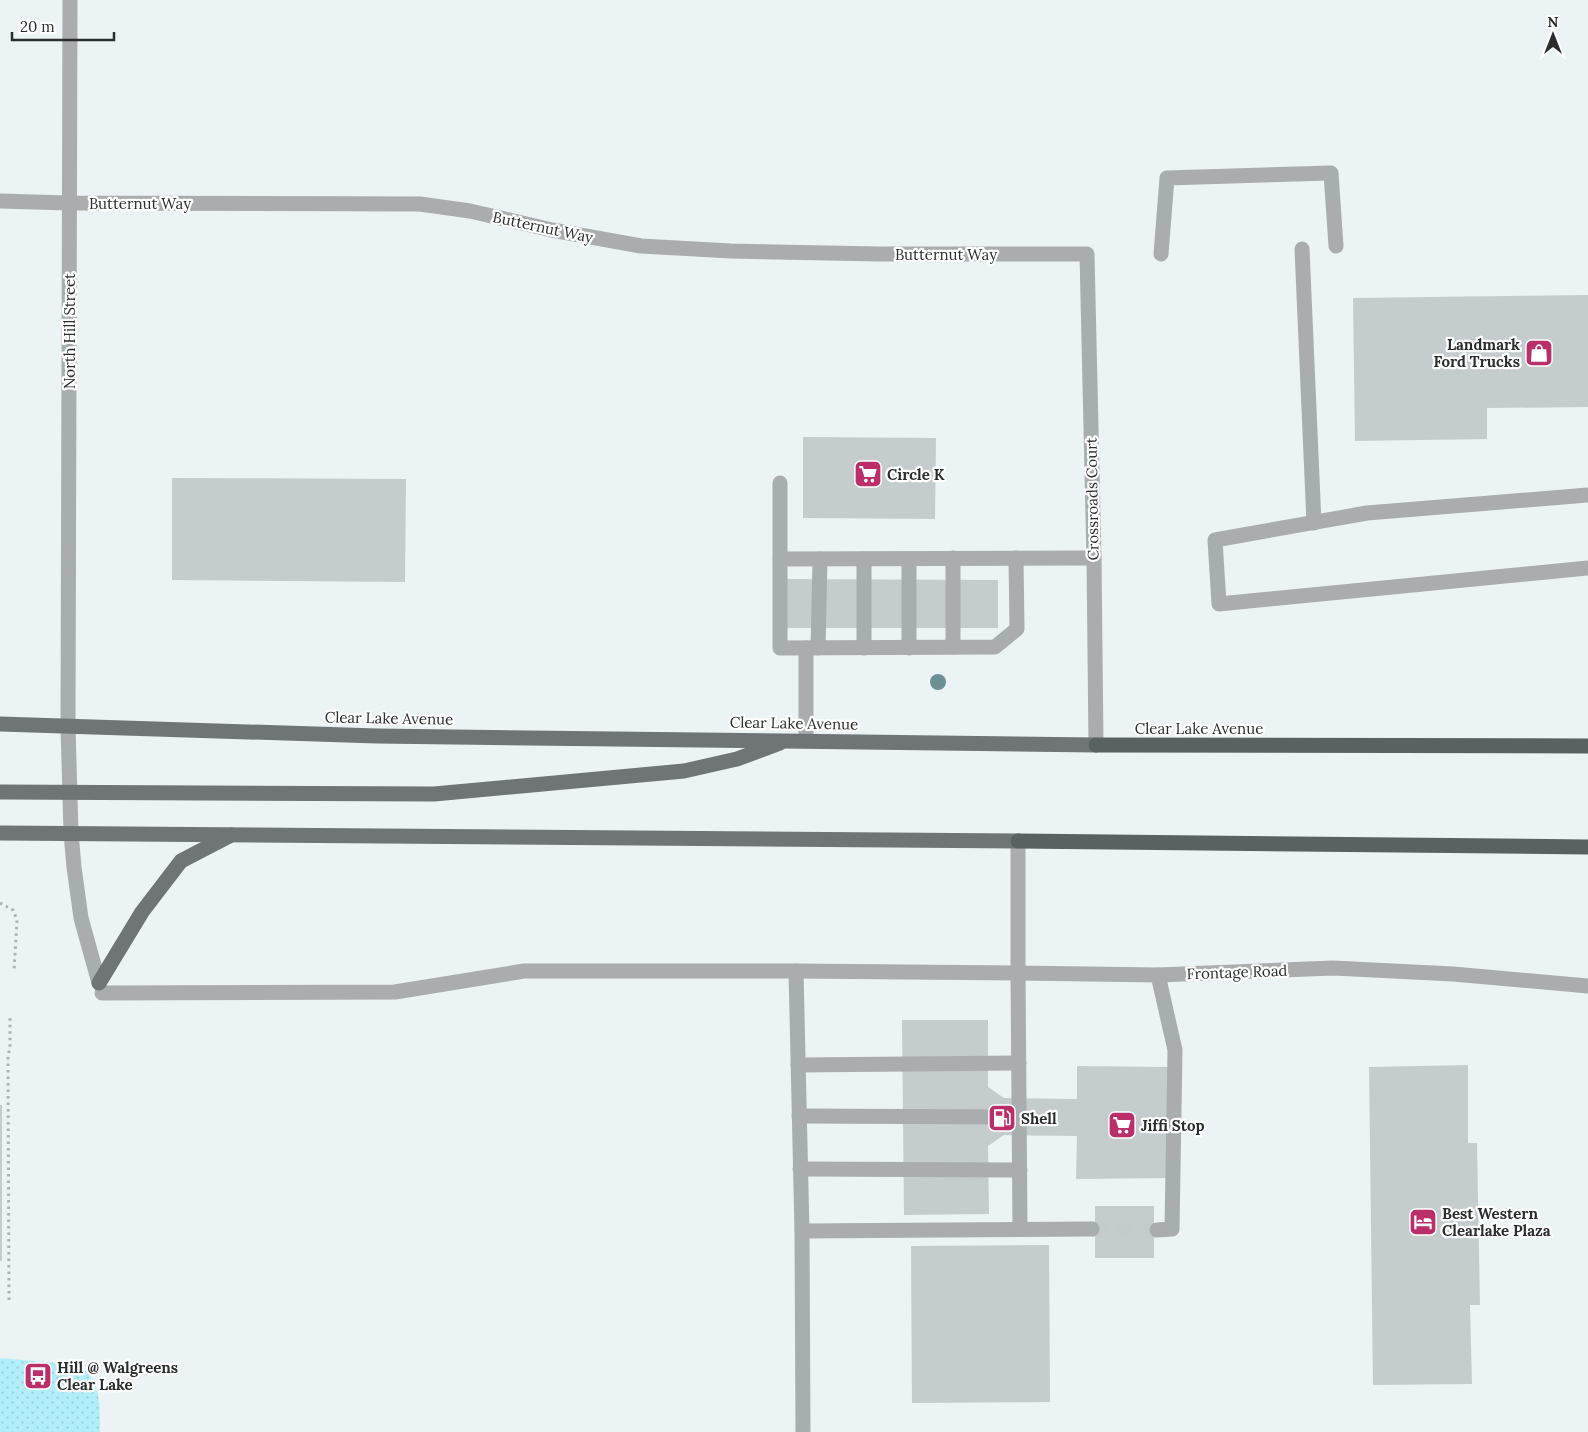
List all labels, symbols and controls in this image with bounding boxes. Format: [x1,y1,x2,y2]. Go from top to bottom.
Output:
scale bar [12,10,115,42]
north arrow [1528,10,1578,60]
text: N [1548,13,1559,31]
text: 20 m [20,17,55,36]
street label: Butternut Way [89,194,191,213]
street label: Butternut Way [491,207,595,247]
street label: Butternut Way [895,245,997,264]
street label: North Hill Street [60,273,79,389]
place label: Landmark Ford Trucks [1433,335,1520,371]
shop icon: Landmark Ford Trucks [1524,338,1554,368]
street label: Crossroads Court [1081,437,1103,561]
supermarket icon: Circle K [853,459,883,489]
place label: Circle K [887,465,945,484]
street label: Clear Lake Avenue [325,707,453,729]
street label: Clear Lake Avenue [730,712,858,734]
street label: Clear Lake Avenue [1135,719,1263,738]
street label: Frontage Road [1186,961,1288,983]
fuel station icon: Shell [987,1103,1017,1133]
place label: Shell [1021,1109,1057,1128]
supermarket icon: Jiffi Stop [1107,1110,1137,1140]
place label: Jiffi Stop [1141,1116,1204,1135]
place label: Best Western Clearlake Plaza [1442,1204,1551,1240]
hotel icon: Best Western Clearlake Plaza [1408,1207,1438,1237]
place label: Hill @ Walgreens Clear Lake [57,1358,178,1394]
bus stop icon: Hill @ Walgreens Clear Lake [23,1361,53,1391]

